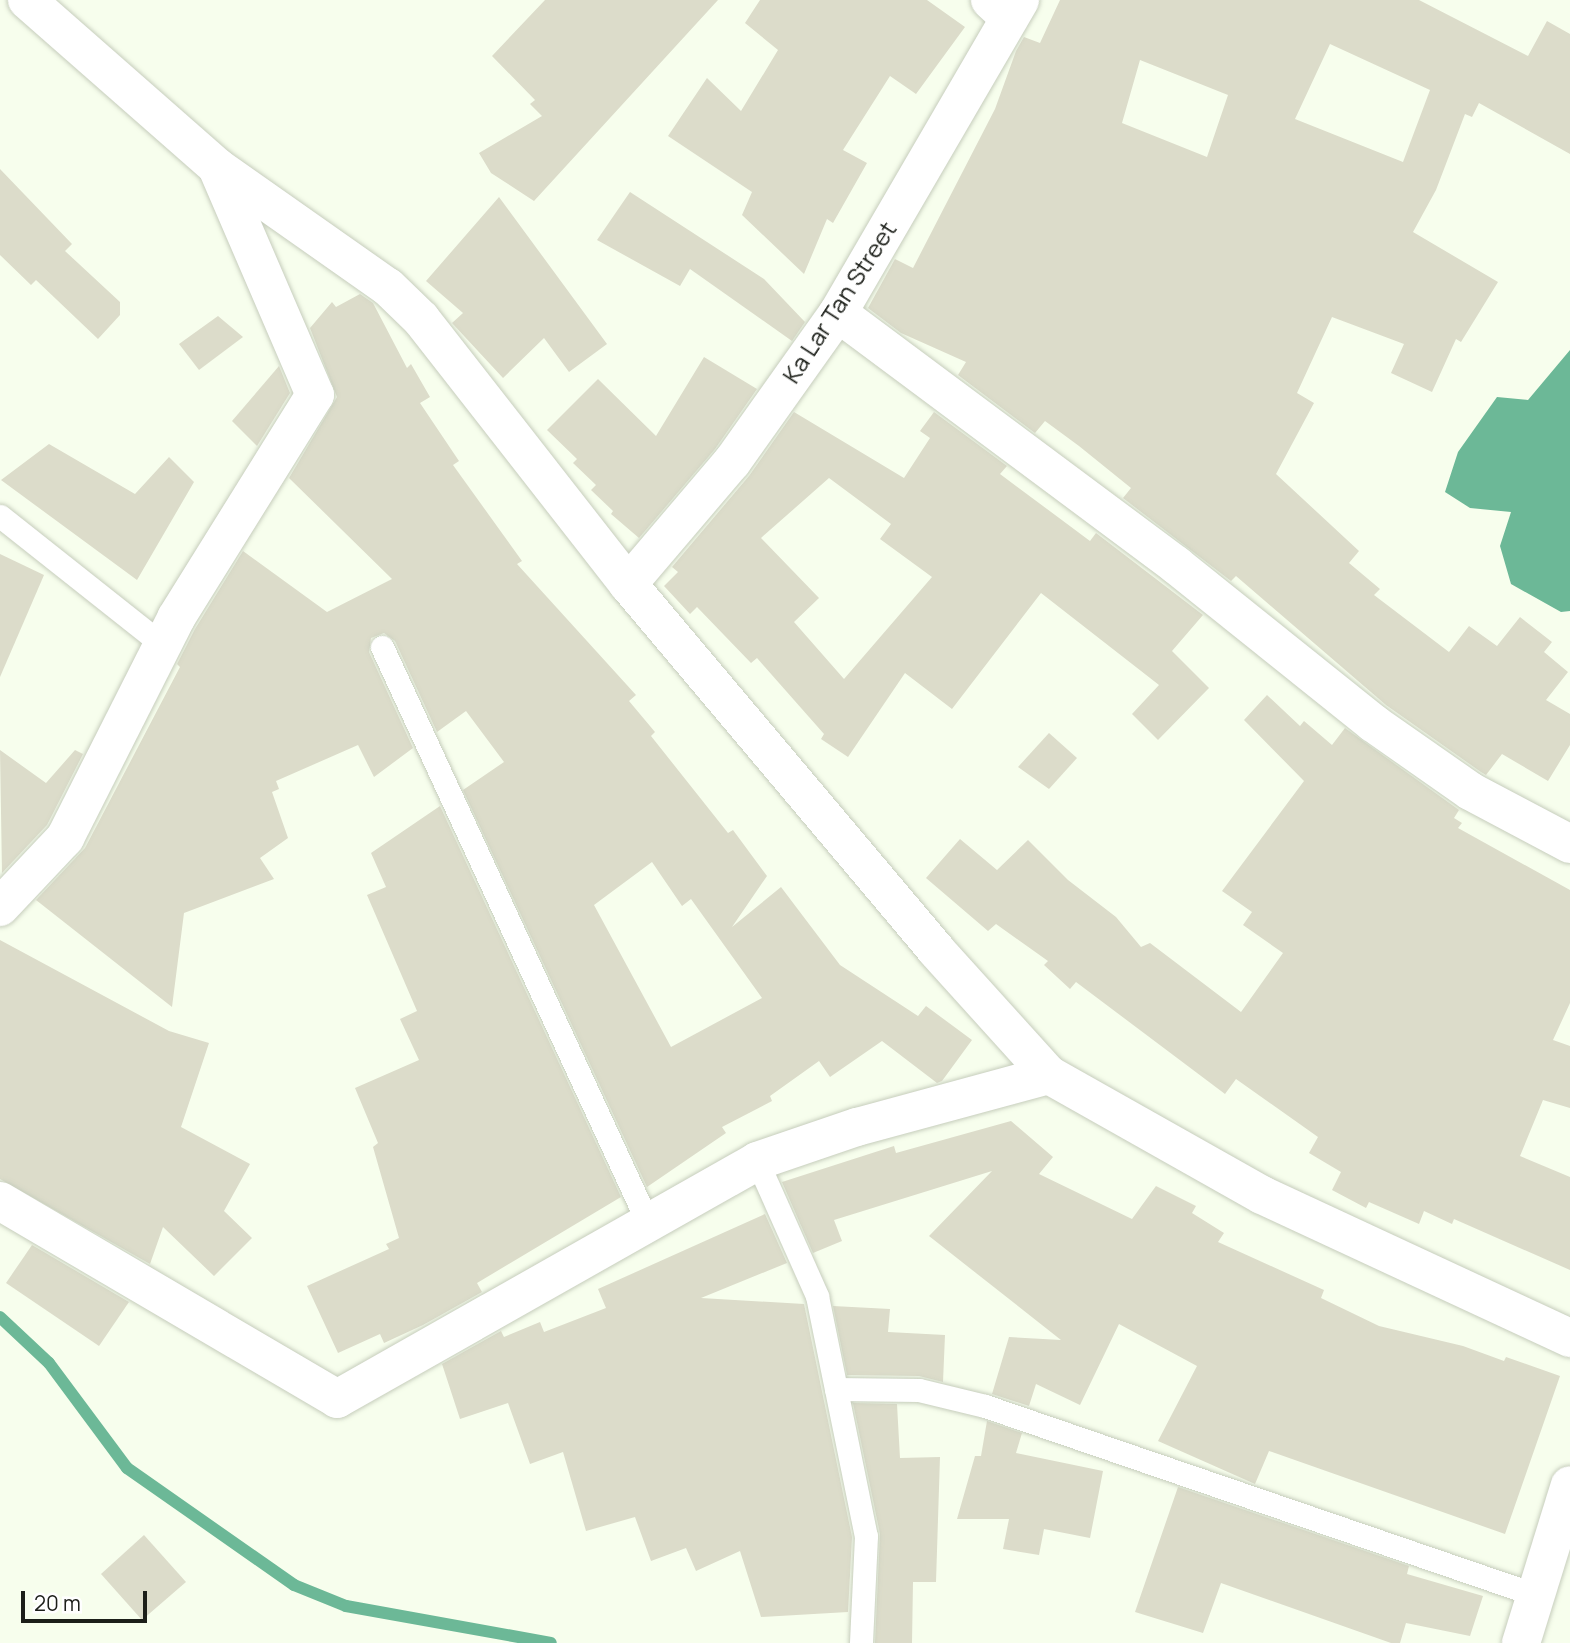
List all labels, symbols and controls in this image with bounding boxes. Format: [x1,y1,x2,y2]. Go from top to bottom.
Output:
street label: Ka Lar Tan Street [776,216,902,388]
scale bar [24,1576,150,1620]
text: 20 m [34,1589,81,1617]

